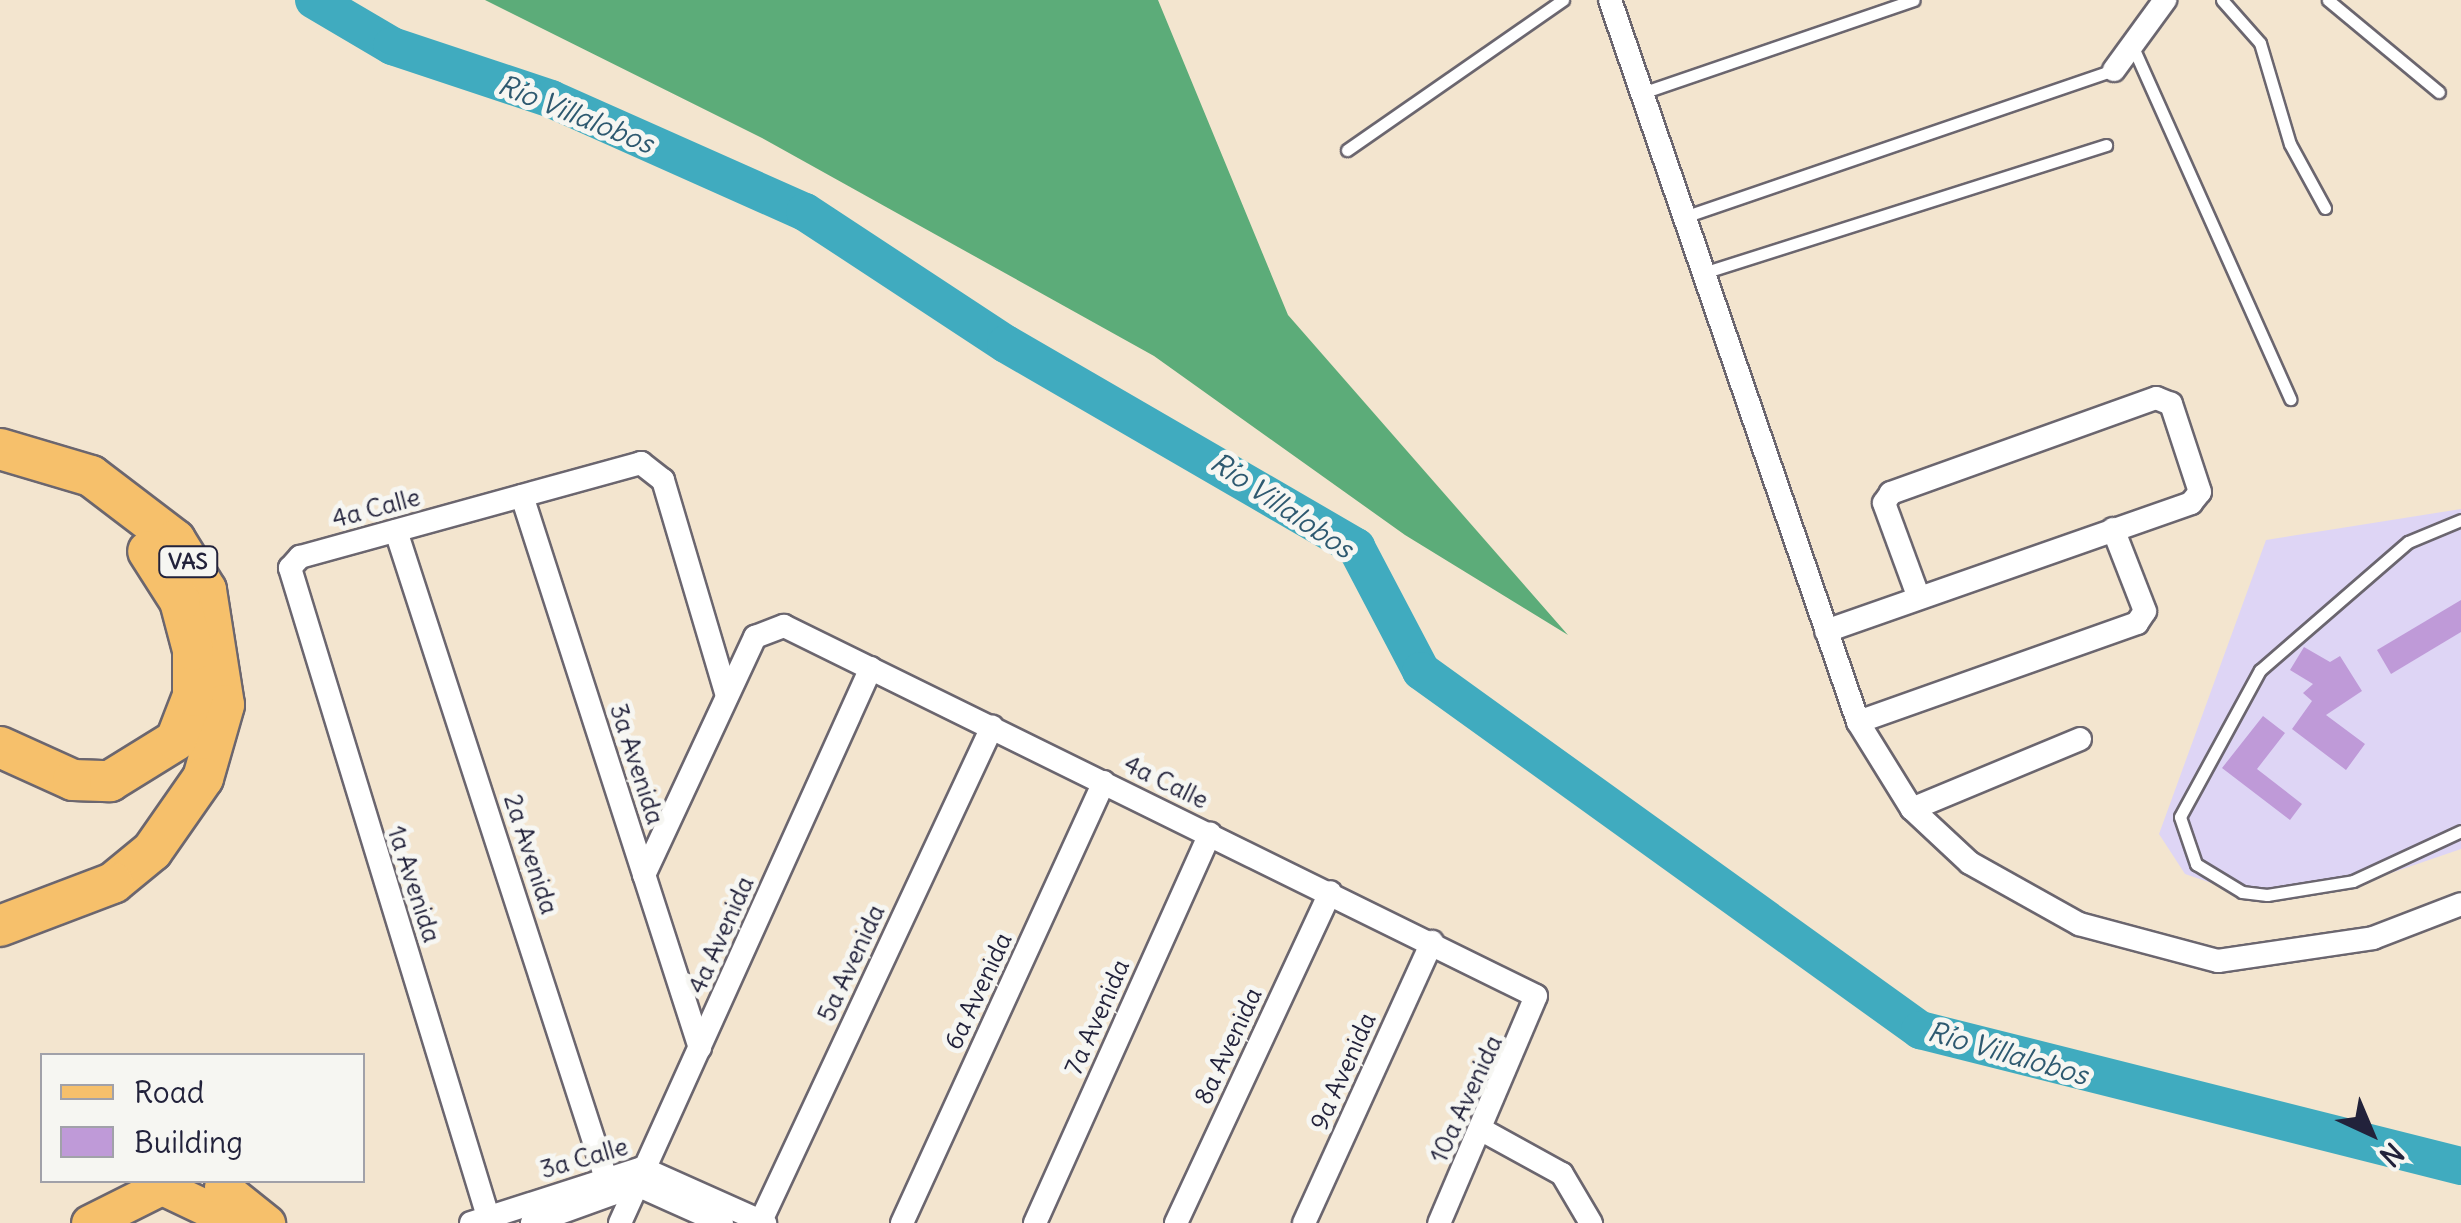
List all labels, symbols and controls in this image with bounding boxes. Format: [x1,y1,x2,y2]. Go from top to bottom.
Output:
water label: Río Villalobos [493,68,659,160]
water label: Río Villalobos [1204,445,1360,565]
street label: 4a Calle [329,482,423,534]
road number: VAS [158,545,218,579]
street label: 3a Avenida [603,700,671,828]
street label: 4a Calle [1119,749,1213,815]
street label: 2a Avenida [498,790,564,918]
street label: 1a Avenida [381,822,447,946]
street label: 4a Avenida [682,872,760,998]
street label: 5a Avenida [811,900,891,1026]
street label: 6a Avenida [938,928,1018,1054]
street label: 7a Avenida [1058,955,1136,1079]
street label: 8a Avenida [1188,983,1268,1109]
street label: 9a Avenida [1304,1008,1382,1134]
water label: Río Villalobos [1924,1014,2092,1092]
street label: 10a Avenida [1423,1031,1509,1167]
legend [40,1053,365,1183]
text: Road [134,1073,204,1111]
north arrow [2321,1083,2421,1183]
text: Building [134,1123,243,1161]
street label: 3a Calle [537,1131,631,1185]
text: N [2372,1135,2411,1174]

